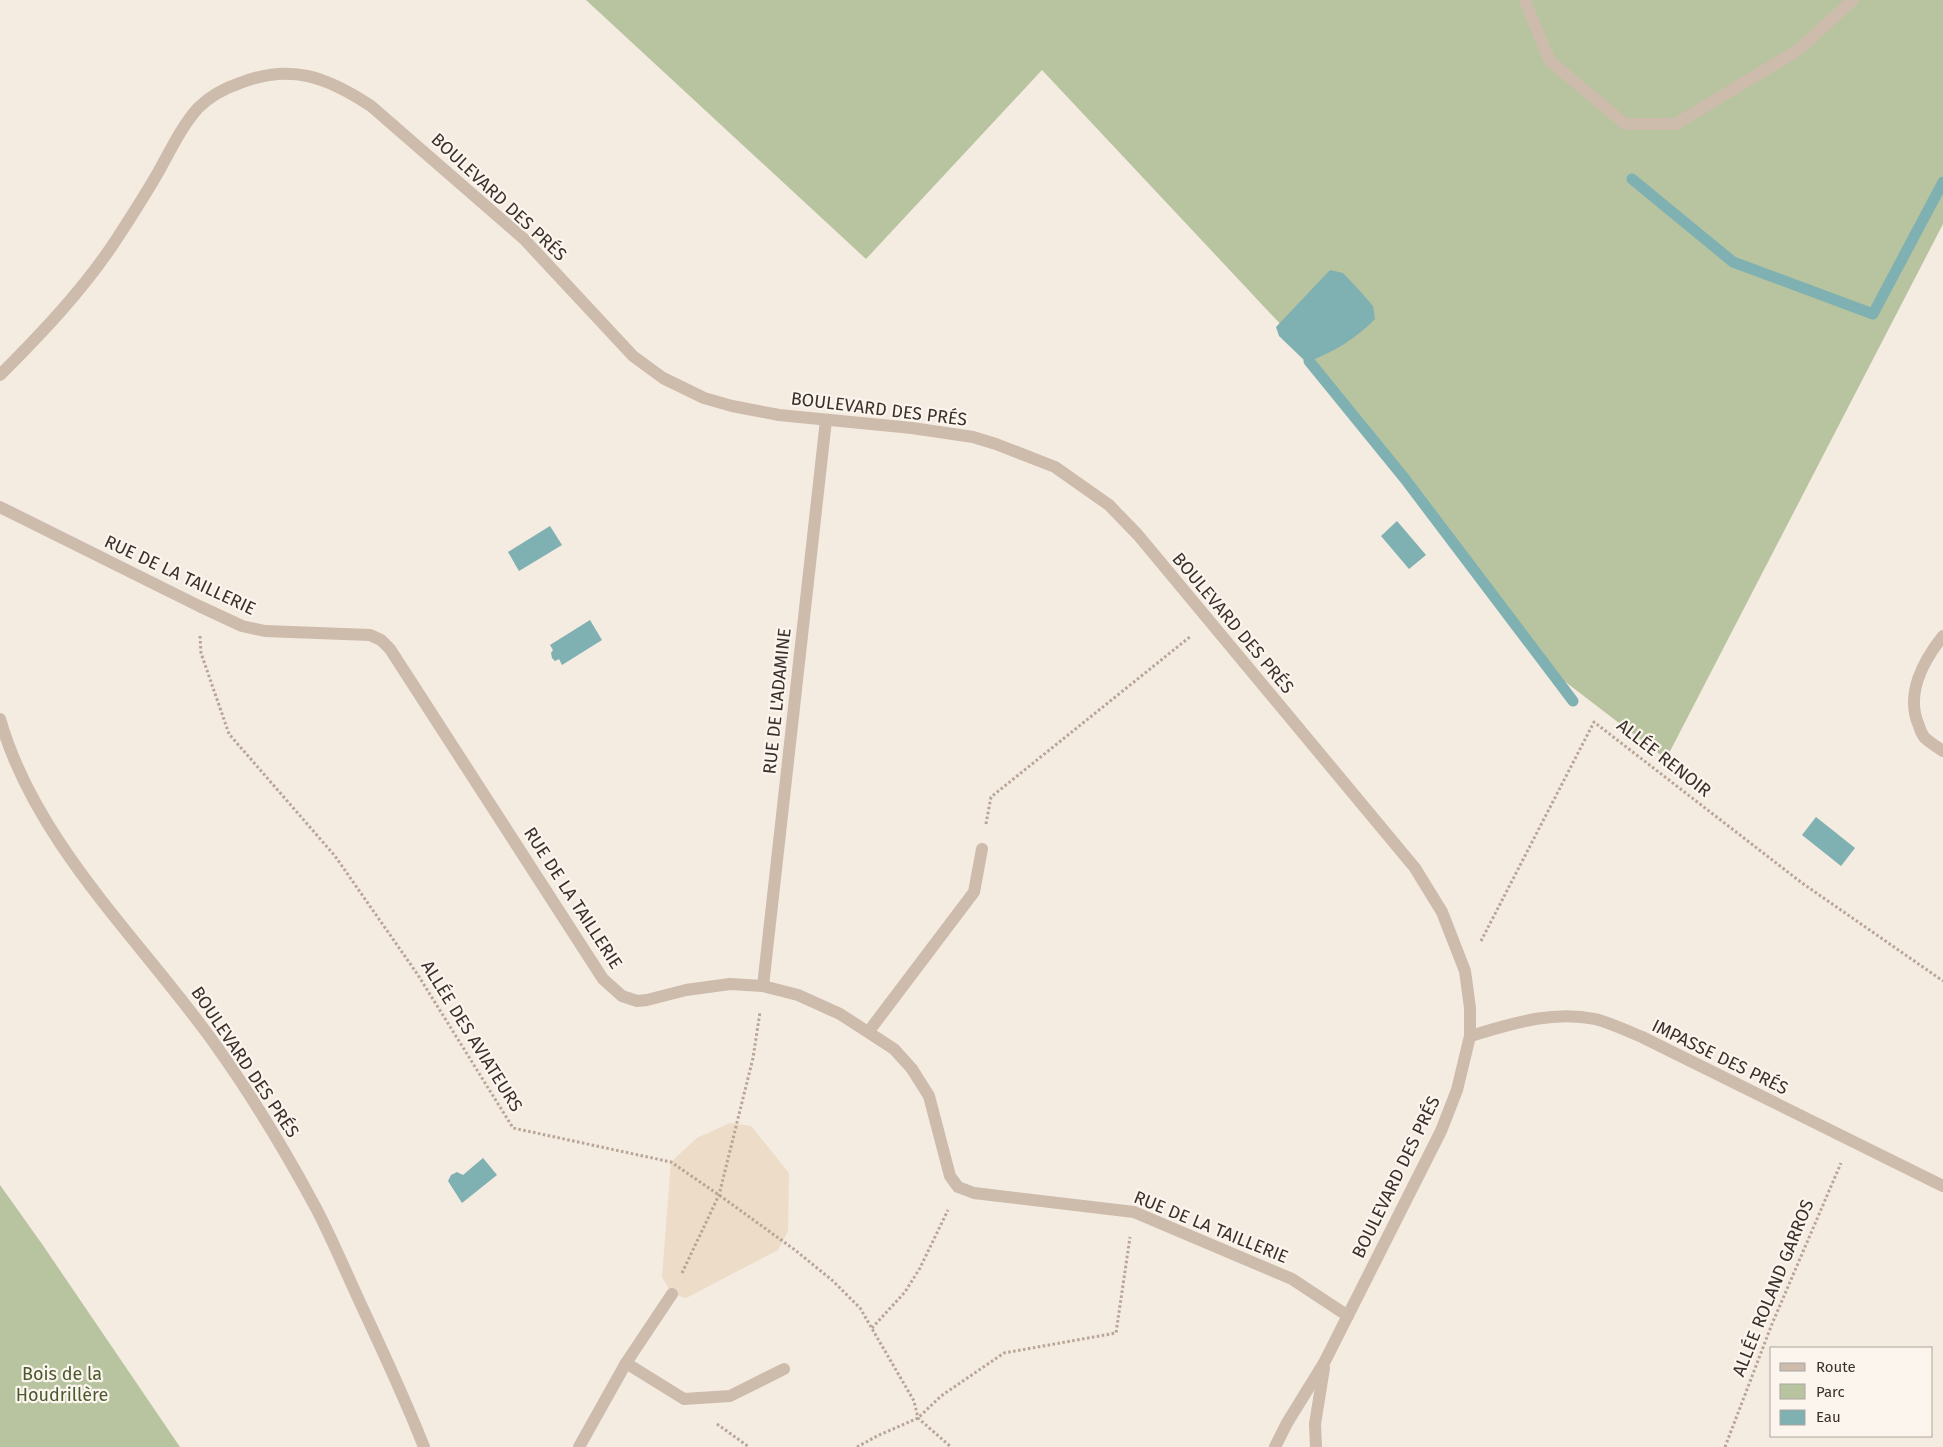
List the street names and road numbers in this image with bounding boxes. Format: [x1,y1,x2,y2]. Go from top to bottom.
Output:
street label: BOULEVARD DES PRÉS [427,128,572,266]
street label: BOULEVARD DES PRÉS [790,386,969,431]
street label: RUE DE LA TAILLERIE [101,530,259,620]
street label: BOULEVARD DES PRÉS [1168,547,1299,698]
street label: RUE DE L'ADAMINE [758,627,796,775]
street label: ALLÉE RENOIR [1612,714,1716,802]
street label: RUE DE LA TAILLERIE [519,823,627,973]
street label: ALLÉE DES AVIATEURS [417,956,528,1116]
street label: BOULEVARD DES PRÉS [186,982,305,1142]
street label: IMPASSE DES PRÉS [1648,1014,1792,1100]
street label: BOULEVARD DES PRÉS [1346,1092,1445,1262]
street label: RUE DE LA TAILLERIE [1131,1186,1291,1268]
street label: ALLÉE ROLAND GARROS [1726,1196,1819,1380]

